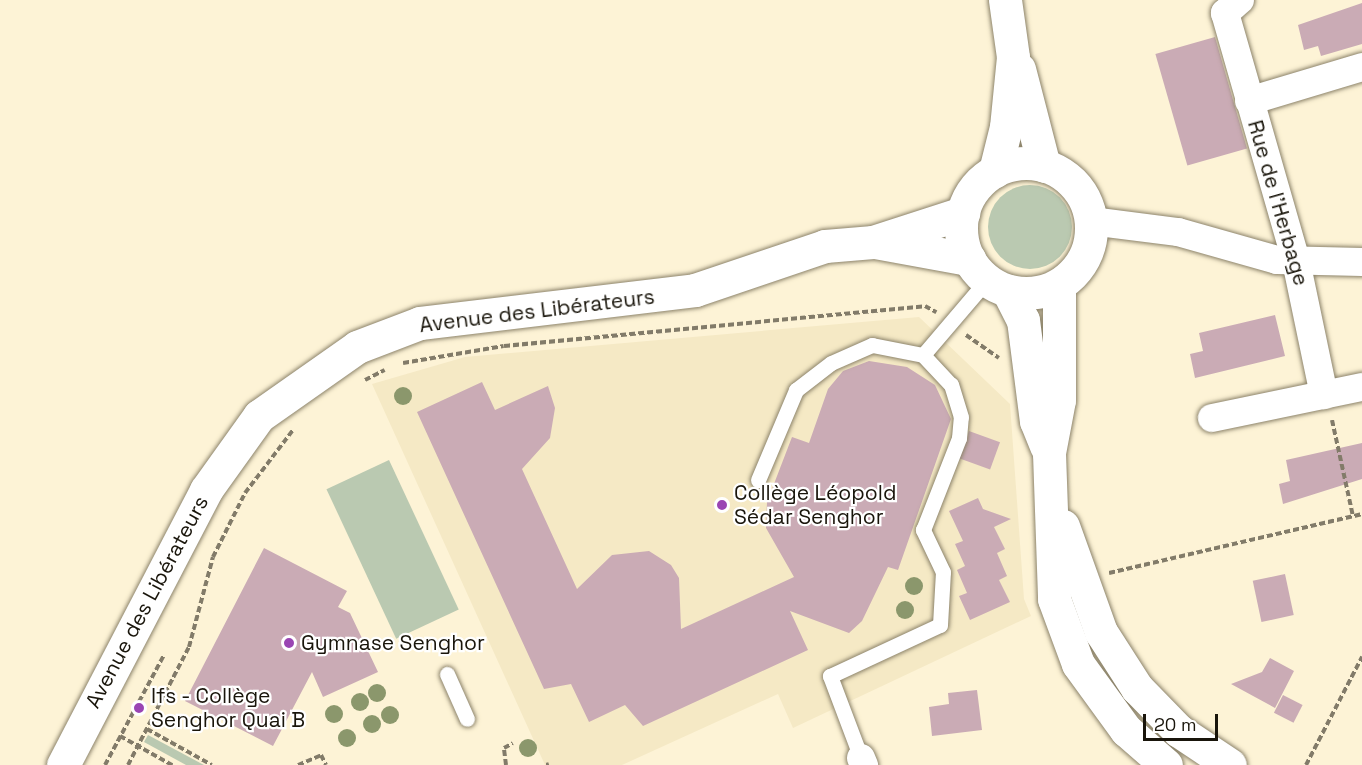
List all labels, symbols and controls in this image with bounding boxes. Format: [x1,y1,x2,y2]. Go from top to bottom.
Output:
street label: Rue de l'Herbage [1242,117,1314,289]
street label: Avenue des Libérateurs [418,284,656,338]
place label: Collège Léopold Sédar Senghor [734,480,896,530]
street label: Avenue des Libérateurs [80,492,214,712]
marker: Collège Léopold Sédar Senghor [715,498,729,512]
place label: Gymnase Senghor [301,630,485,656]
marker: Gymnase Senghor [282,636,296,650]
place label: Ifs - Collège Senghor Quai B [151,683,305,733]
marker: Ifs - Collège Senghor Quai B [132,701,146,715]
scale bar [1146,702,1221,740]
text: 20 m [1154,713,1197,736]

